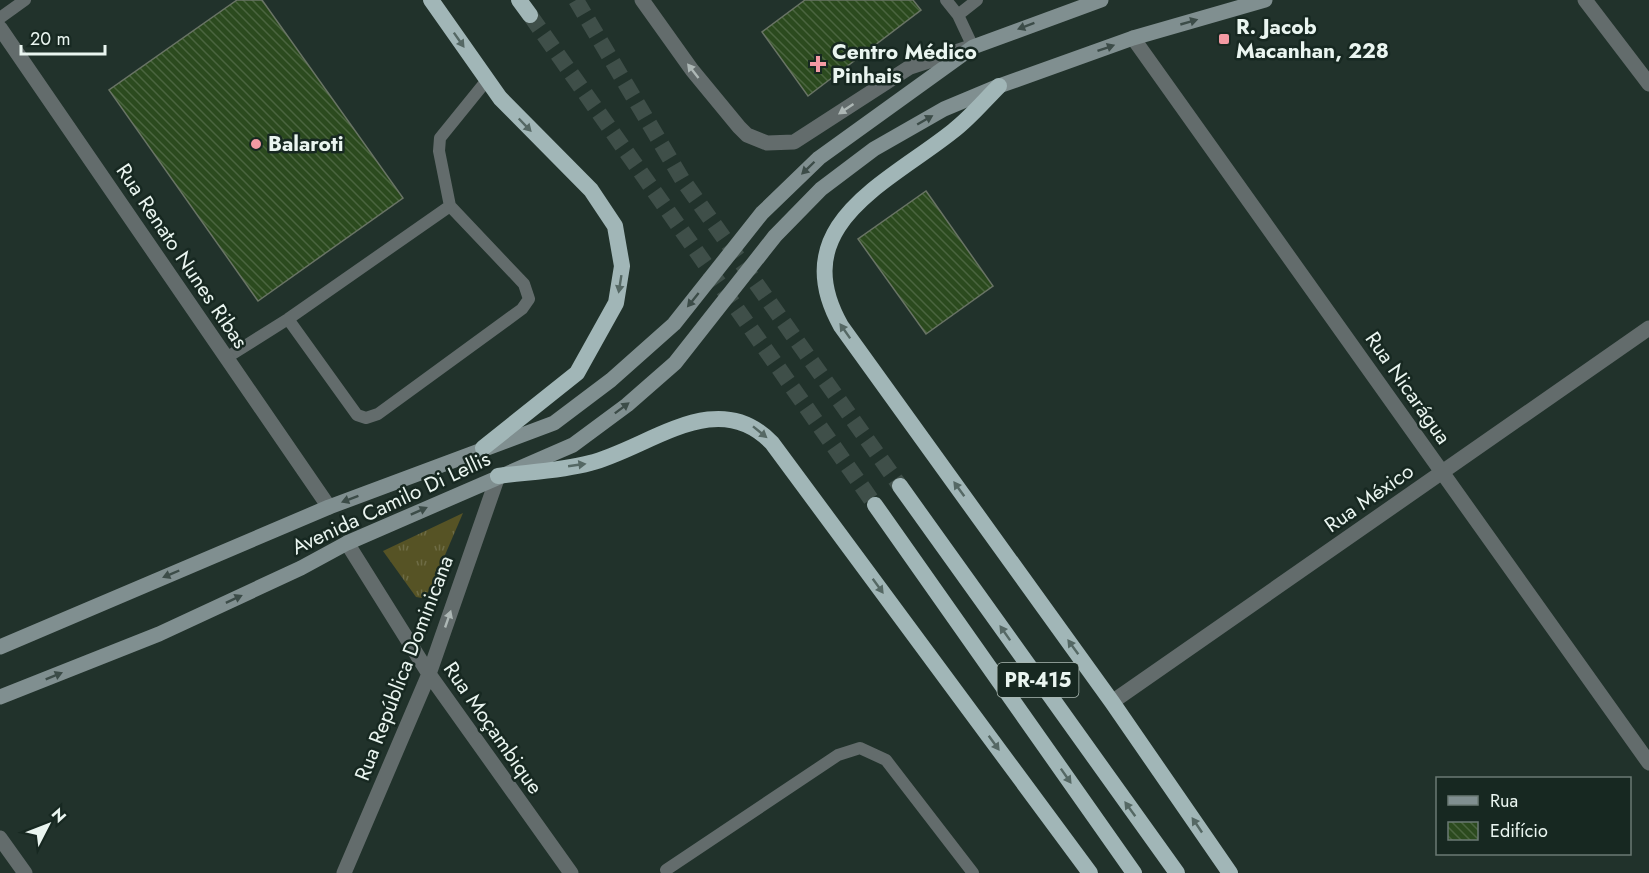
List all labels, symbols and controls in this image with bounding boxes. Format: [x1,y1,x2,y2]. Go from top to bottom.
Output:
place label: R. Jacob Macanhan, 228 [1236,12,1389,66]
one-way arrow [1181,17,1199,26]
scale bar [21,18,105,56]
one-way arrow [1017,22,1035,32]
text: 20 m [30,26,70,52]
one-way arrow [453,32,464,48]
marker: R. Jacob Macanhan, 228 [1217,32,1231,46]
place label: Centro Médico Pinhais [832,37,977,91]
one-way arrow [1097,42,1115,52]
marker: Centro Médico Pinhais [809,55,827,73]
one-way arrow [687,64,699,79]
one-way arrow [839,103,855,115]
one-way arrow [917,114,933,125]
one-way arrow [518,117,532,132]
place label: Balaroti [268,129,343,159]
marker: Balaroti [249,137,263,151]
street label: Rua Renato Nunes Ribas [109,158,255,354]
one-way arrow [801,161,815,175]
one-way arrow [615,274,624,293]
one-way arrow [686,292,699,308]
one-way arrow [839,324,851,340]
street label: Rua Nicarágua [1358,326,1458,450]
one-way arrow [615,403,630,415]
one-way arrow [752,425,768,438]
street label: Avenida Camilo Di Lellis [287,444,495,562]
street label: Rua México [1318,456,1420,540]
one-way arrow [568,461,587,470]
one-way arrow [953,482,965,498]
one-way arrow [341,494,359,504]
one-way arrow [411,506,429,516]
street label: Rua República Dominicana [347,551,461,785]
one-way arrow [161,569,179,579]
one-way arrow [872,579,884,594]
one-way arrow [225,595,242,604]
one-way arrow [444,609,454,627]
one-way arrow [999,625,1011,641]
one-way arrow [1067,640,1079,656]
street label: Rua Moçambique [436,656,550,800]
road number: PR-415 [998,663,1078,697]
one-way arrow [46,671,64,681]
one-way arrow [988,736,1000,751]
one-way arrow [1059,768,1071,783]
legend [1436,777,1631,855]
text: Rua [1490,788,1518,814]
north arrow [18,795,78,855]
one-way arrow [1124,801,1136,817]
text: N [46,803,72,828]
one-way arrow [1191,816,1202,833]
text: Edifício [1490,818,1548,844]

